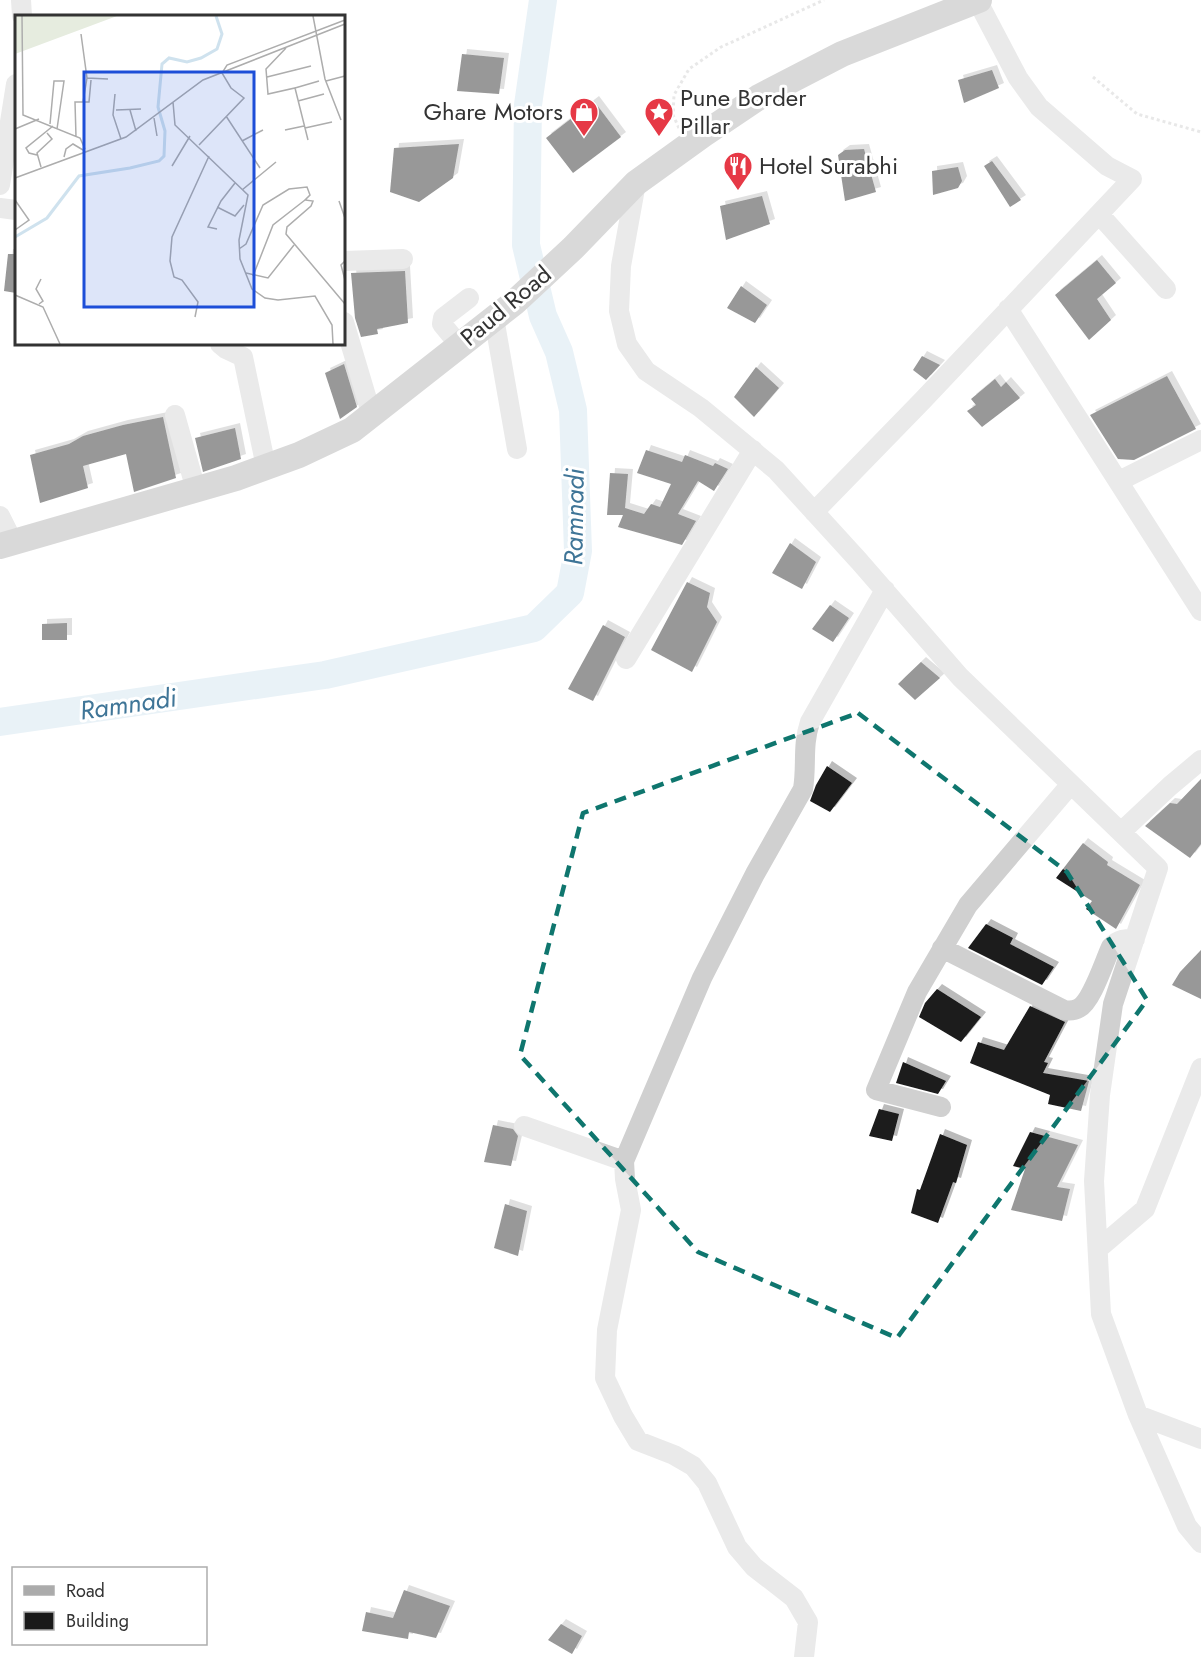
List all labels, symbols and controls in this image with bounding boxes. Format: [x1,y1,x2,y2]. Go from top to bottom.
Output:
inset map [15,15,345,345]
place label: Pune Border Pillar [680,80,807,143]
place label: Ghare Motors [424,94,563,129]
shop icon: Ghare Motors [568,96,600,138]
place icon: Pune Border Pillar [643,96,675,138]
place label: Hotel Surabhi [759,148,898,183]
restaurant icon: Hotel Surabhi [722,150,754,192]
street label: Paud Road [453,257,559,354]
water label: Ramnadi [554,468,594,566]
water label: Ramnadi [77,678,179,730]
legend [12,1567,207,1645]
text: Road [66,1578,105,1604]
text: Building [66,1608,129,1634]

